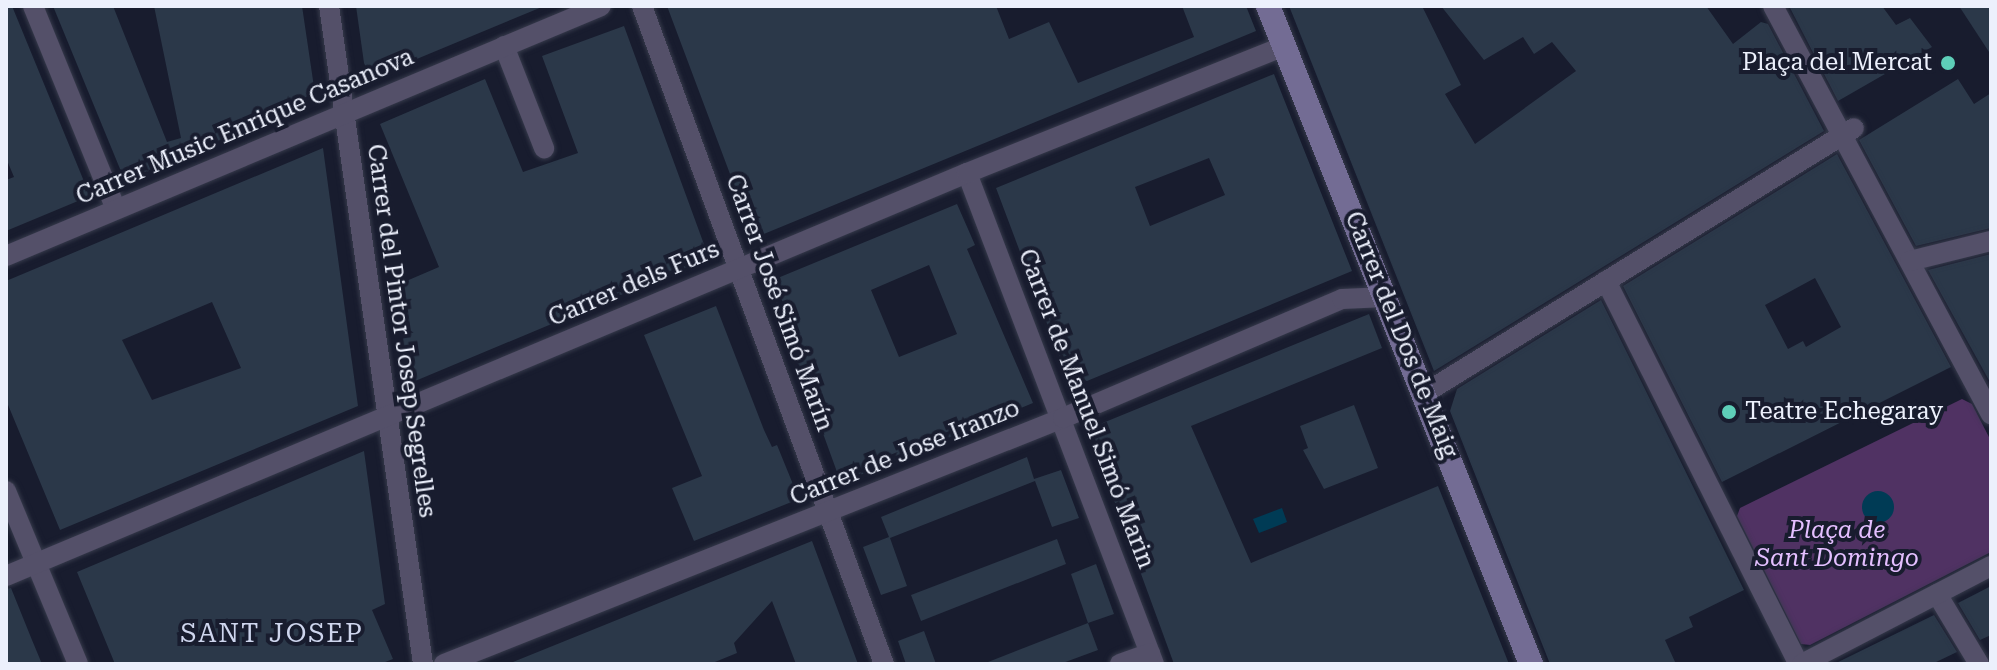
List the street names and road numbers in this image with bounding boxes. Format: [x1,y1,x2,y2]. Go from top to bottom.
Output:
street label: Carrer Music Enrique Casanova [72,43,418,211]
street label: Carrer del Pintor Josep Segrelles [361,142,441,520]
street label: Carrer José Simó Marín [719,171,839,435]
street label: Carrer del Dos de Maig [1338,208,1464,462]
street label: Carrer dels Furs [544,235,724,333]
street label: Carrer de Manuel Simó Marin [1012,245,1160,573]
street label: Carrer de Jose Iranzo [786,394,1024,512]

